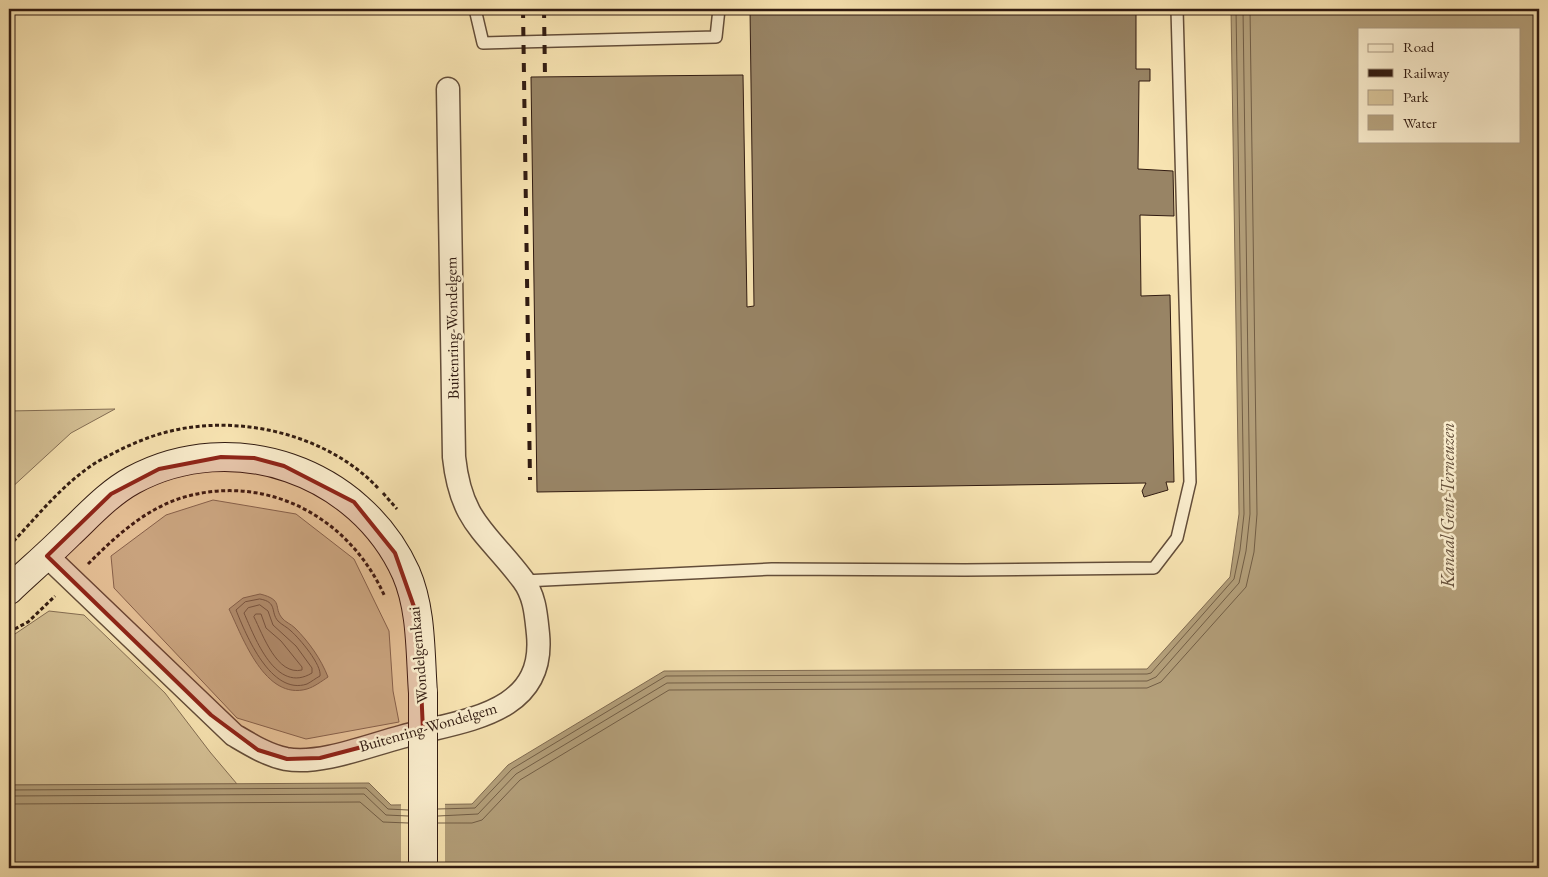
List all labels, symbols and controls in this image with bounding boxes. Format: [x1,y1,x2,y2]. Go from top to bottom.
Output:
legend [1358,28,1520,142]
text: Road [1403,37,1435,56]
text: Railway [1403,63,1450,82]
text: Park [1403,87,1430,106]
text: Water [1403,113,1437,132]
street label: Buitenring-Wondelgem [440,256,464,399]
water label: Kanaal Gent-Terneuzen [1436,422,1459,589]
street label: Wondelgemkaai [403,605,433,704]
street label: Buitenring-Wondelgem [357,697,500,757]

